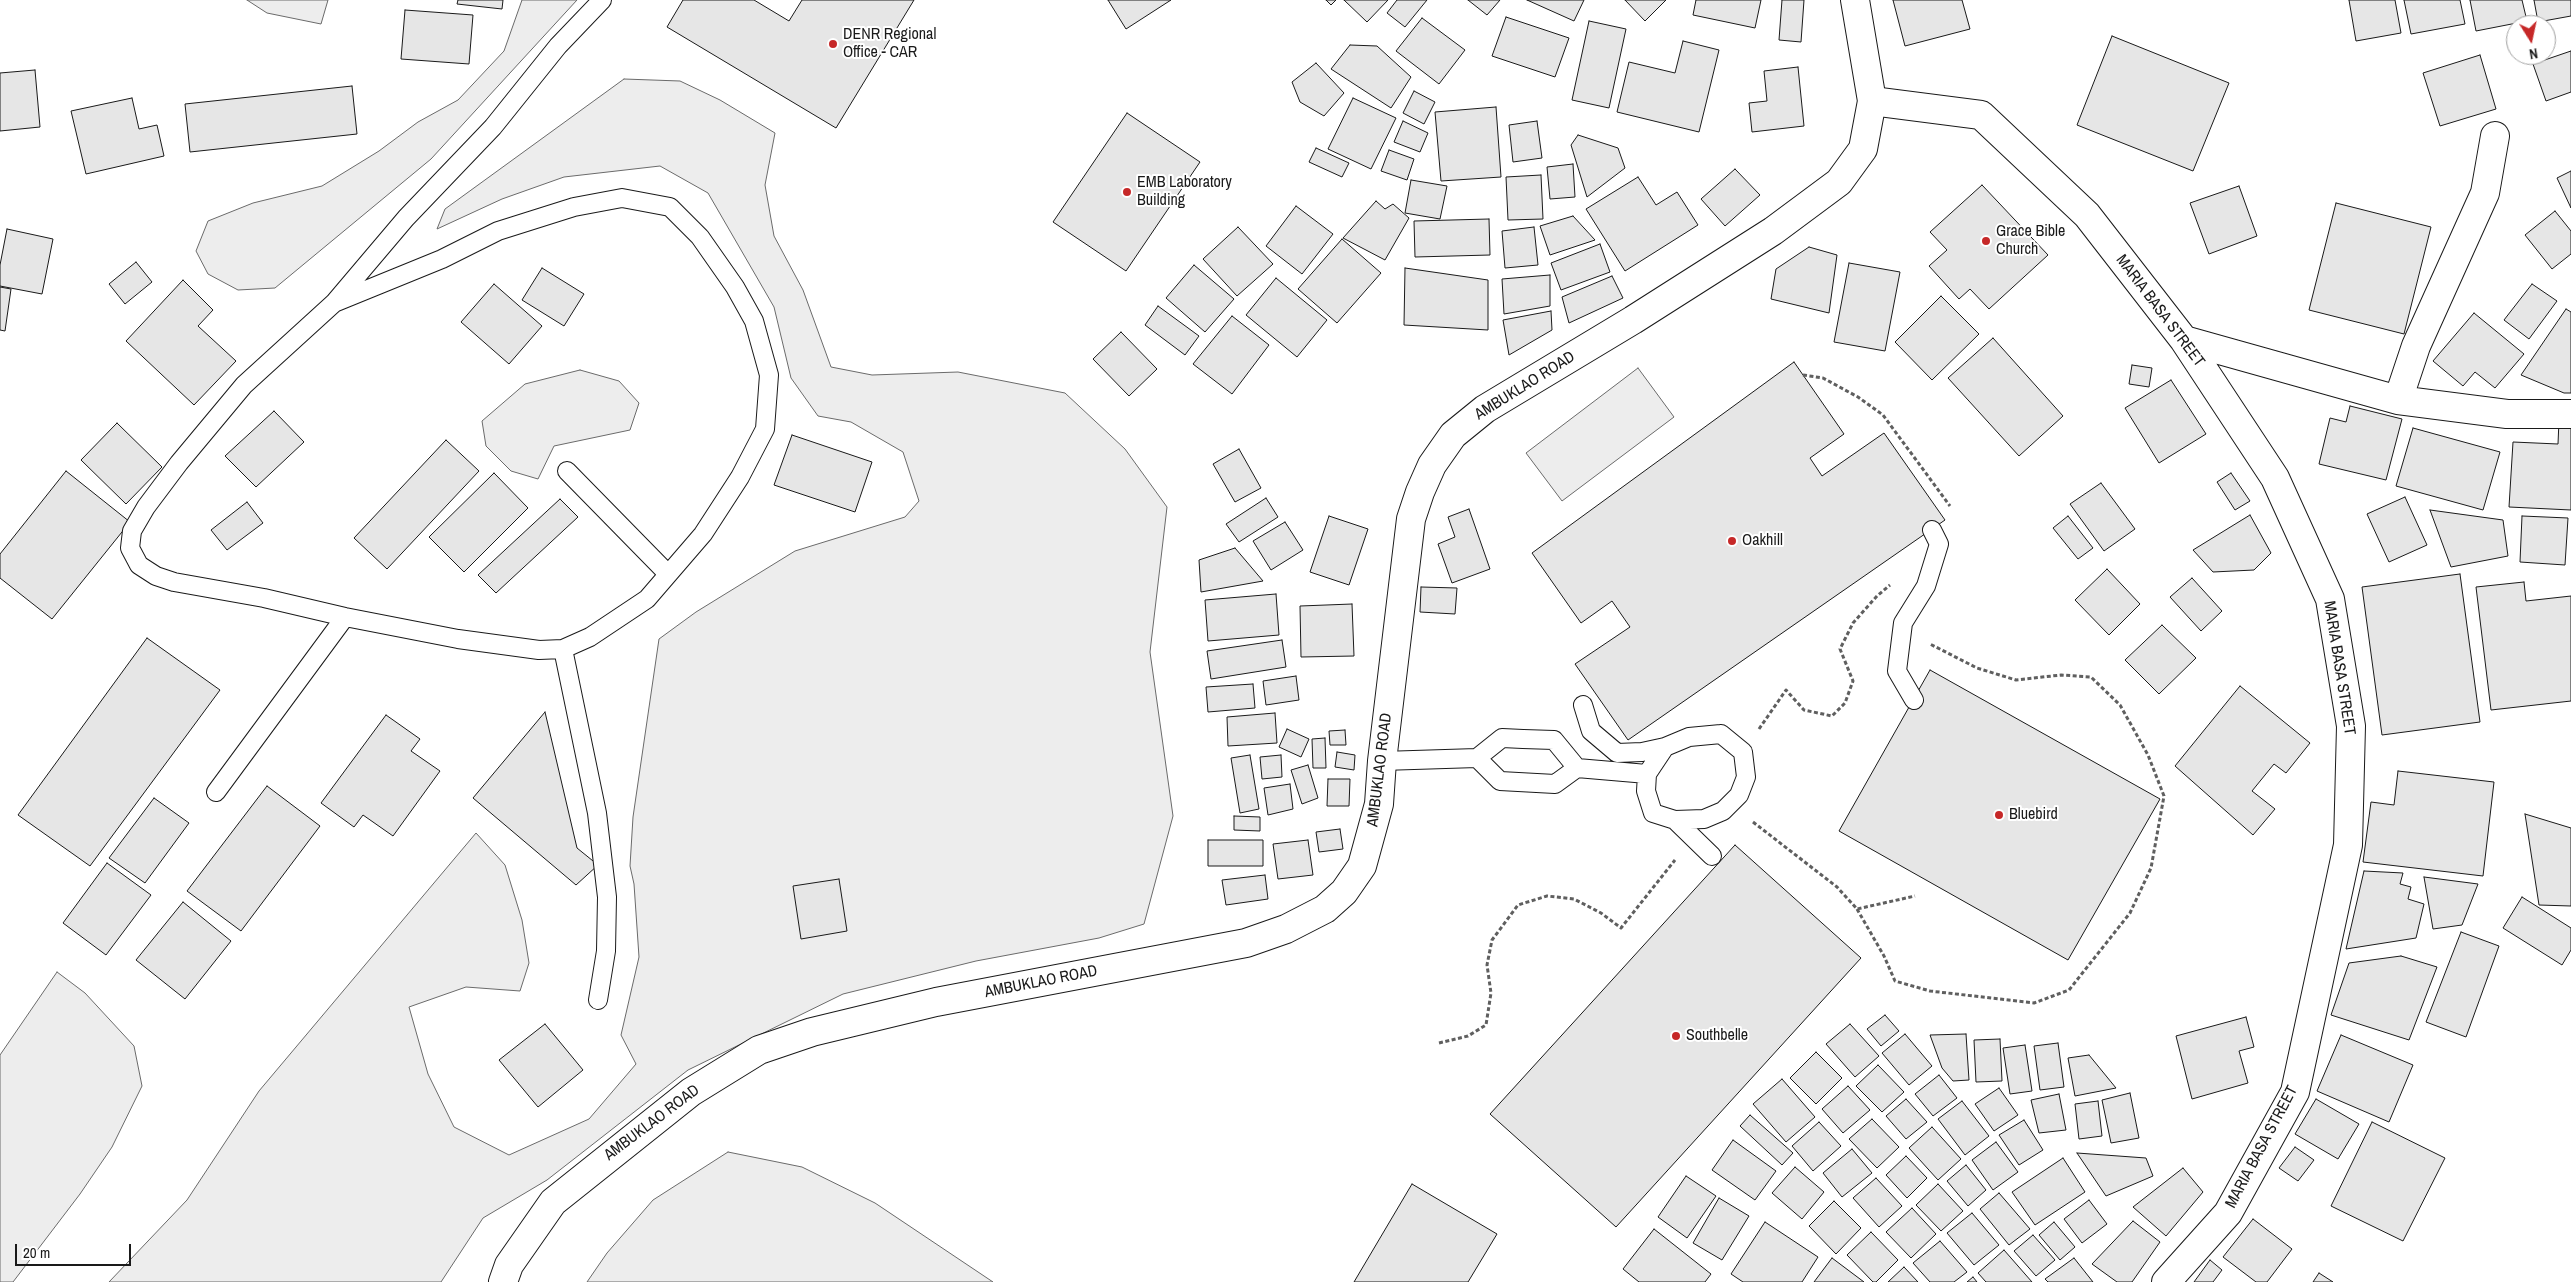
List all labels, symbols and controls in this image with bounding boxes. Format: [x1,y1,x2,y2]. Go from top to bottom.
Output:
north arrow [2506,15,2556,65]
place label: DENR Regional Office - CAR [843,25,936,63]
marker: DENR Regional Office - CAR [827,38,839,50]
text: N [2528,44,2539,63]
place label: EMB Laboratory Building [1137,173,1232,211]
marker: EMB Laboratory Building [1121,186,1133,198]
place label: Grace Bible Church [1996,222,2065,260]
marker: Grace Bible Church [1980,235,1992,247]
street label: MARIA BASA STREET [2112,251,2208,371]
street label: AMBUKLAO ROAD [1471,348,1579,424]
place label: Oakhill [1742,531,1783,551]
marker: Oakhill [1726,535,1738,547]
street label: MARIA BASA STREET [2319,600,2359,736]
street label: AMBUKLAO ROAD [1363,712,1397,828]
place label: Bluebird [2009,805,2058,825]
marker: Bluebird [1993,809,2005,821]
street label: AMBUKLAO ROAD [983,962,1099,1002]
place label: Southbelle [1686,1026,1748,1046]
marker: Southbelle [1670,1030,1682,1042]
street label: AMBUKLAO ROAD [601,1081,703,1165]
street label: MARIA BASA STREET [2222,1083,2302,1211]
scale bar [18,1234,134,1266]
text: 20 m [23,1242,50,1263]

